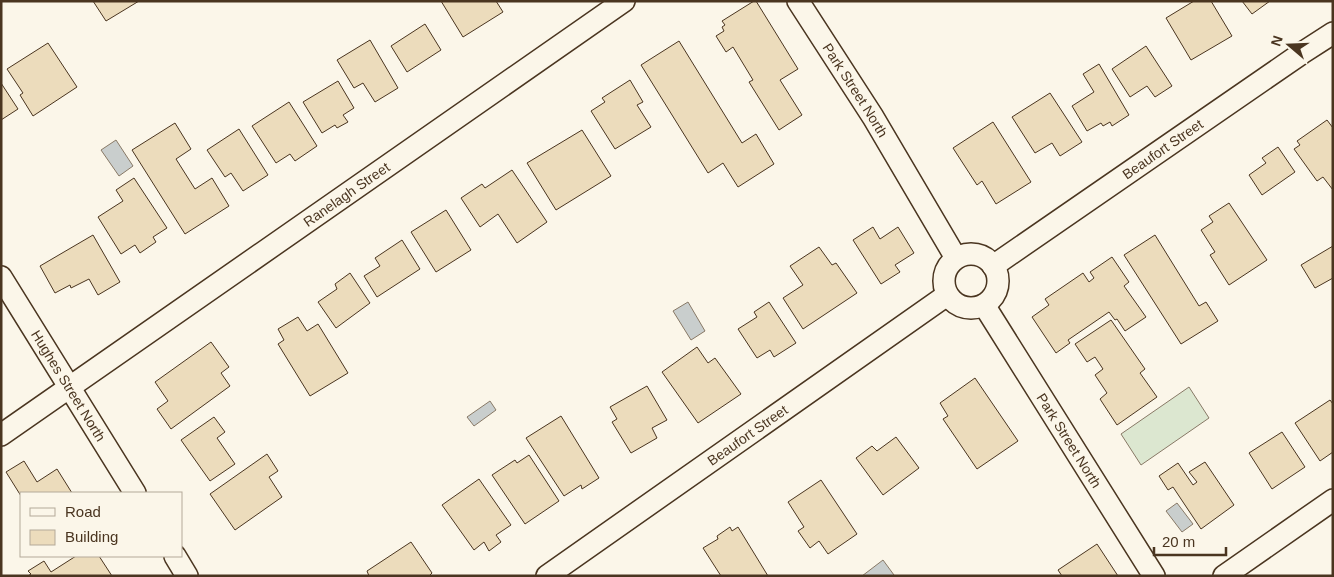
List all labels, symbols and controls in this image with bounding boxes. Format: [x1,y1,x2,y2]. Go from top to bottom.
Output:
north arrow [1264,20,1314,70]
text: N [1267,33,1286,48]
street label: Park Street North [819,40,891,140]
street label: Beaufort Street [1119,116,1206,182]
street label: Ranelagh Street [300,159,393,230]
street label: Hughes Street North [28,327,109,444]
street label: Park Street North [1033,390,1105,491]
street label: Beaufort Street [704,401,791,469]
legend [20,492,182,557]
text: Road [65,503,101,520]
scale bar [1154,524,1226,556]
text: Building [65,528,118,545]
text: 20 m [1162,533,1195,550]

